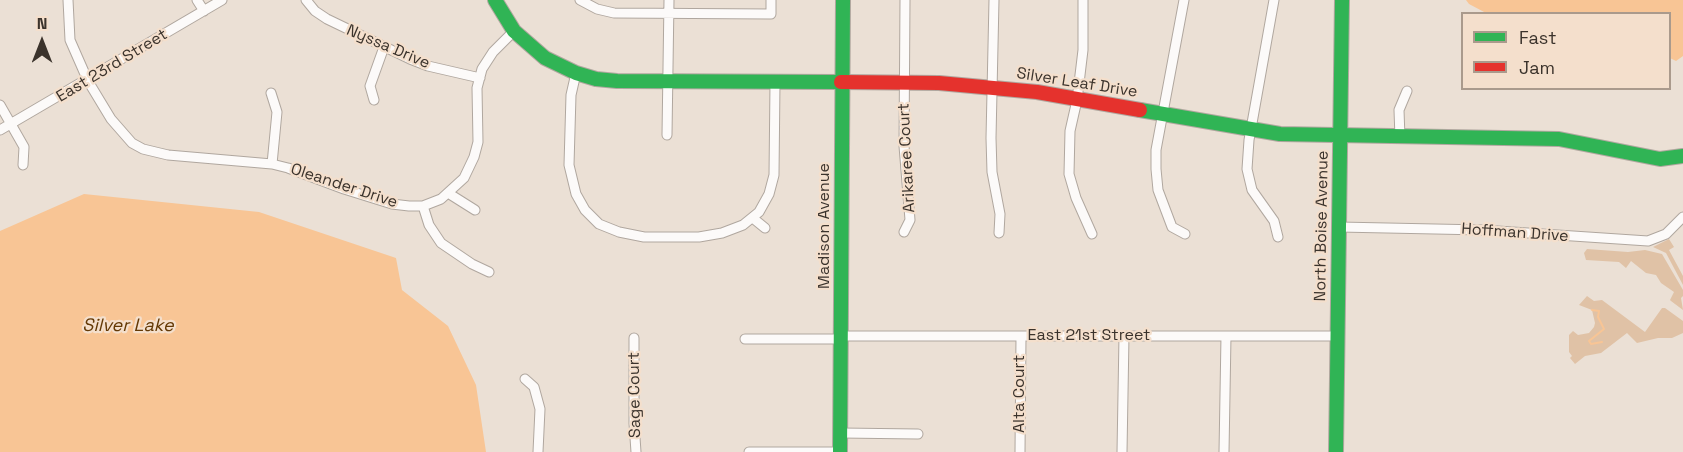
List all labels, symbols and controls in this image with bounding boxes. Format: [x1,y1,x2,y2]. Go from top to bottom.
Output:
north arrow [12,12,72,72]
legend [1461,12,1671,90]
text: N [37,13,47,34]
street label: Nyssa Drive [343,21,433,73]
street label: East 23rd Street [53,25,171,107]
text: Fast [1519,26,1556,49]
text: Jam [1519,56,1555,79]
street label: Silver Leaf Drive [1015,64,1139,102]
street label: Arikaree Court [895,103,919,213]
street label: North Boise Avenue [1311,150,1333,302]
street label: Oleander Drive [288,160,400,212]
street label: Madison Avenue [815,163,835,289]
street label: Hoffman Drive [1461,220,1569,246]
water label: Silver Lake [82,315,174,337]
street label: East 21st Street [1028,326,1150,346]
street label: Sage Court [625,352,645,438]
street label: Alta Court [1010,355,1030,433]

